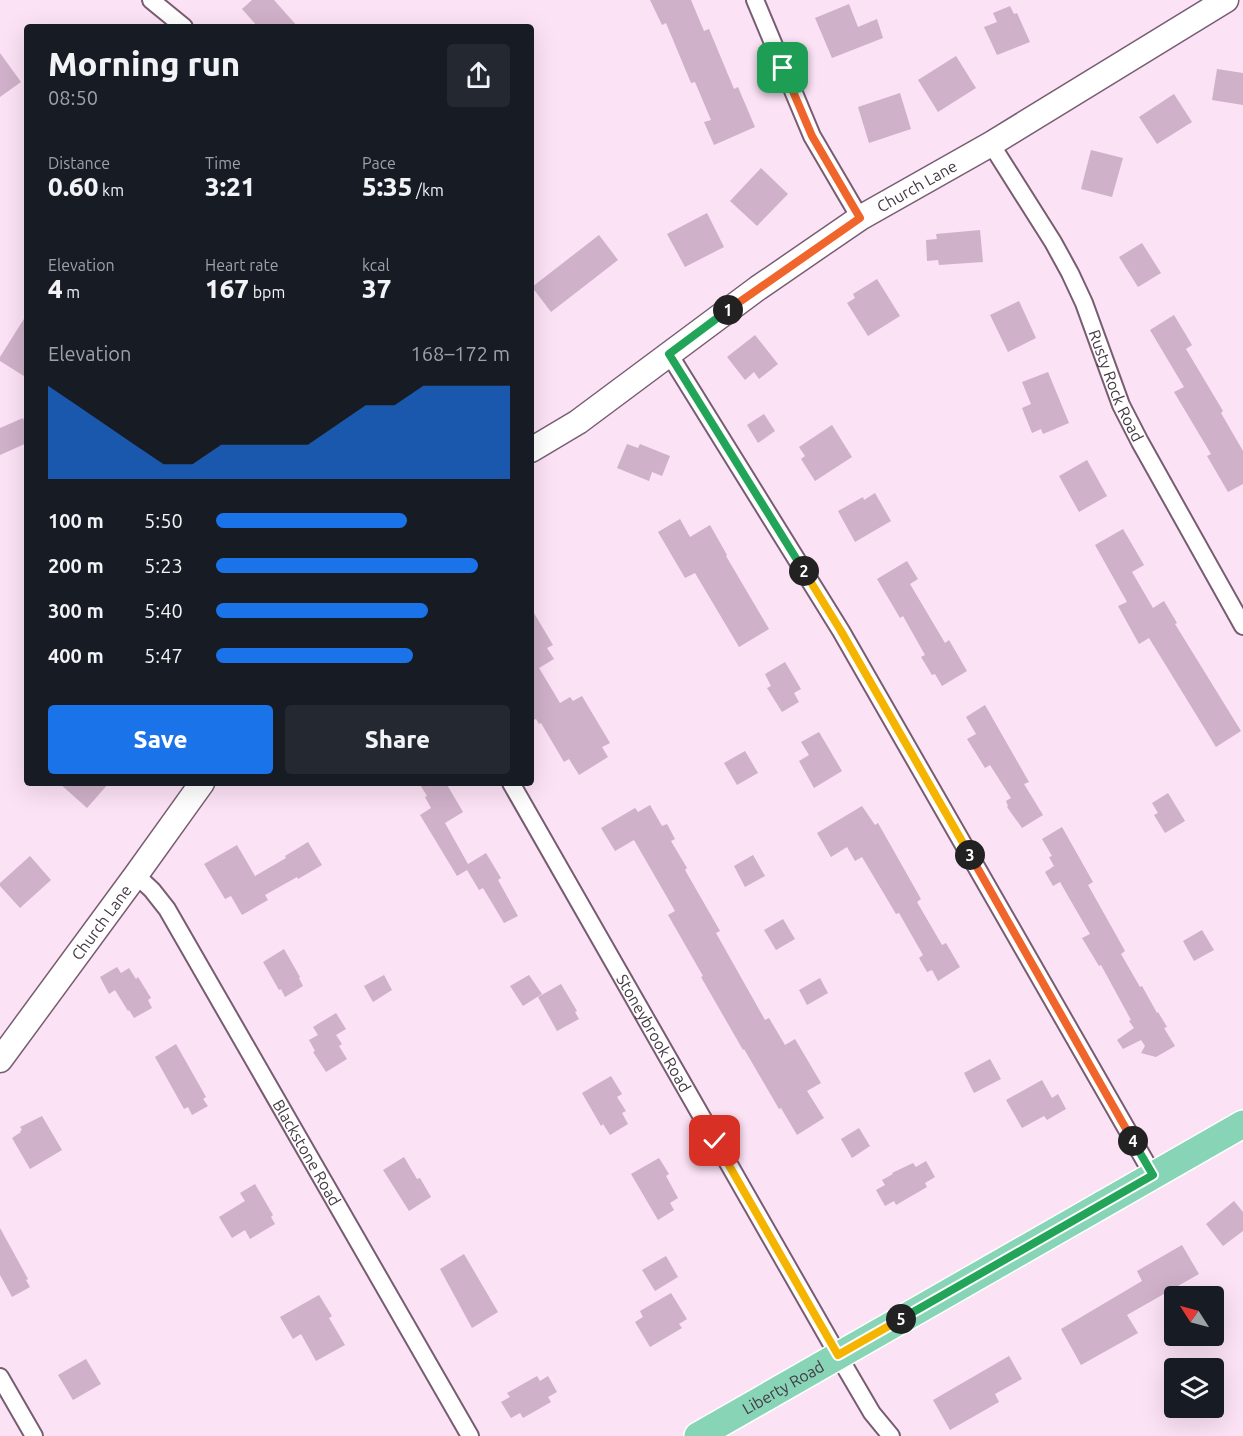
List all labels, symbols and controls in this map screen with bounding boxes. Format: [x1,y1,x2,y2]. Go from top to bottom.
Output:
pin [757,42,808,93]
button: share [447,44,510,107]
text: Morning run [48,45,240,82]
icon: arrive [766,51,799,84]
text: 08:50 [48,86,98,109]
text: Distance [48,154,110,172]
text: Time [205,154,241,172]
text: Pace [362,154,396,172]
street label: Church Lane [874,156,960,216]
text: 0.60 [48,172,98,201]
text: 3:21 [205,172,255,201]
text: 5:35 [362,172,412,201]
text: km [98,181,124,199]
text: /km [412,181,444,199]
text: Elevation [48,256,115,274]
text: Heart rate [205,256,279,274]
text: kcal [362,256,390,274]
text: 4 [48,274,63,303]
text: 167 [205,274,249,303]
text: 37 [362,274,391,303]
text: m [63,283,80,301]
text: bpm [249,283,285,301]
pin: 1 [713,295,743,325]
text: 1 [723,301,733,319]
street label: Rusty Rock Road [1085,327,1147,444]
text: Elevation [48,342,131,365]
text: 168–172 m [411,342,510,365]
text: 100 m [48,509,104,532]
text: 5:50 [144,509,183,532]
text: 200 m [48,554,104,577]
text: 5:23 [144,554,183,577]
pin: 2 [789,556,819,586]
text: 2 [799,562,809,580]
text: 300 m [48,599,104,622]
text: 5:40 [144,599,183,622]
text: 400 m [48,644,104,667]
text: 5:47 [144,644,183,667]
button: Save [48,705,273,774]
button: Share [285,705,510,774]
pin: 3 [955,840,985,870]
text: 3 [965,846,975,864]
street label: Church Lane [68,881,135,963]
street label: Stoneybrook Road [613,971,695,1095]
street label: Blackstone Road [269,1096,345,1209]
pin [689,1115,740,1166]
icon: check [698,1124,731,1157]
pin: 4 [1118,1126,1148,1156]
text: 4 [1128,1132,1138,1150]
north arrow [1164,1286,1224,1346]
map controls [1164,1286,1224,1418]
pin: 5 [886,1304,916,1334]
text: 5 [896,1310,906,1328]
street label: Liberty Road [739,1357,827,1418]
button: layers [1164,1358,1224,1418]

